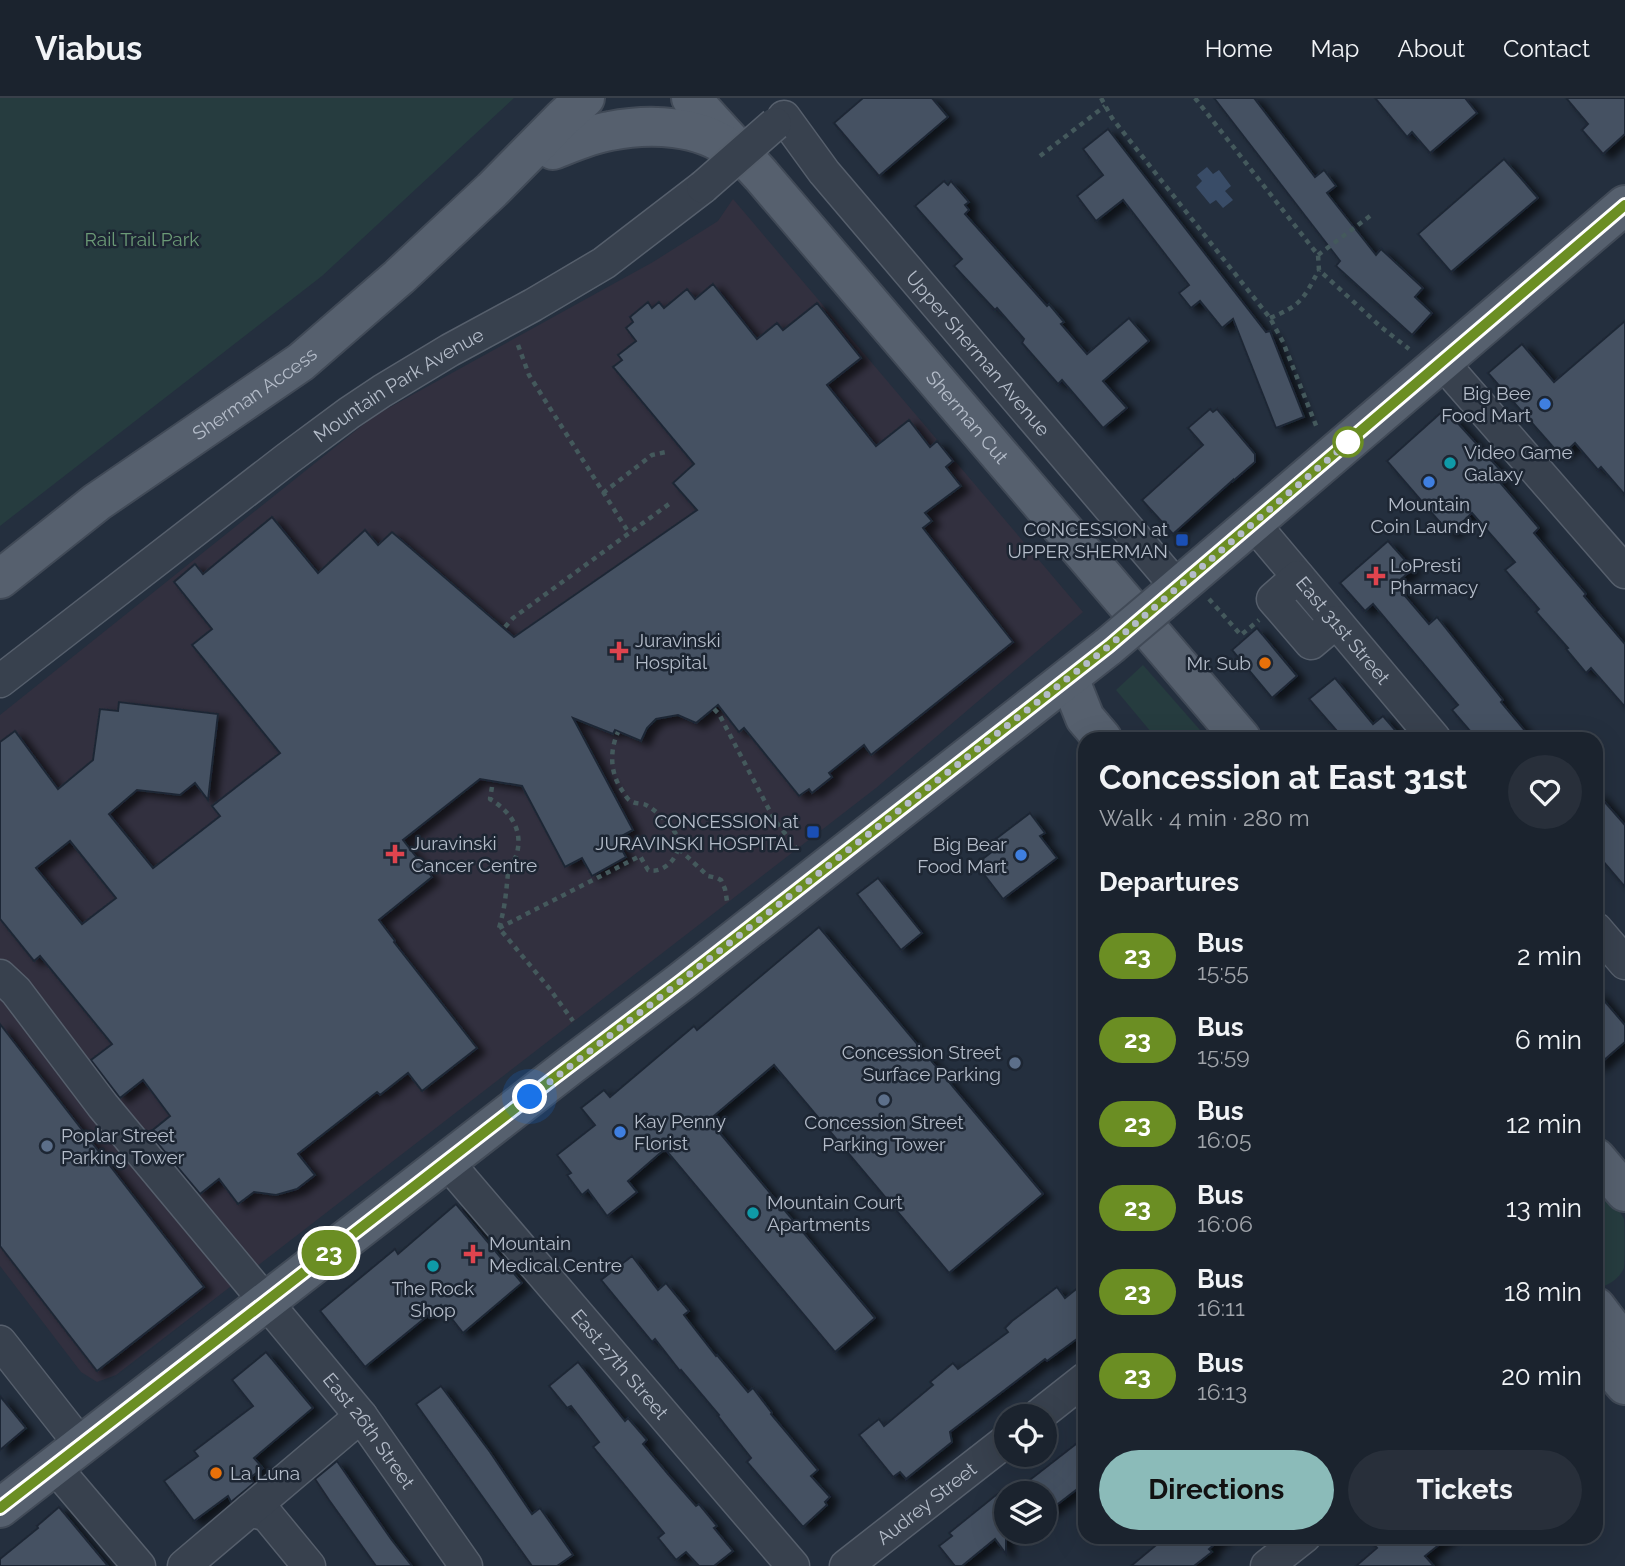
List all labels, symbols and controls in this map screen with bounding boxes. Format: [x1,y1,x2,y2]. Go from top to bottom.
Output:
text: Viabus [35,29,142,68]
text: Home [1205,34,1273,63]
text: Map [1311,34,1359,63]
text: About [1397,34,1465,63]
text: Contact [1503,34,1590,63]
park label: Rail Trail Park [85,228,199,250]
street label: Upper Sherman Avenue [902,266,1055,440]
street label: Mountain Park Avenue [309,323,487,447]
street label: Sherman Access [188,343,321,444]
street label: Sherman Cut [922,366,1013,468]
place label: Big Bee Food Mart [1441,382,1532,426]
marker: Big Bee Food Mart [1537,396,1553,412]
unlabelled marker [1333,427,1363,457]
place label: Video Game Galaxy [1464,441,1573,485]
marker: Video Game Galaxy [1442,455,1458,471]
marker: Mountain Coin Laundry [1421,474,1437,490]
place label: Mountain Coin Laundry [1371,493,1487,537]
place label: CONCESSION at UPPER SHERMAN [1007,518,1169,562]
marker: CONCESSION at UPPER SHERMAN [1174,532,1190,548]
place label: LoPresti Pharmacy [1390,554,1478,598]
marker: LoPresti Pharmacy [1368,568,1384,584]
street label: East 31st Street [1292,572,1395,689]
place label: Juravinski Hospital [635,629,721,673]
marker: Juravinski Hospital [609,641,629,661]
place label: Mr. Sub [1187,652,1251,674]
marker: Mr. Sub [1257,655,1273,671]
button: heart [1508,755,1582,829]
text: Concession at East 31st [1099,758,1467,797]
text: Walk · 4 min · 280 m [1099,804,1310,831]
place label: CONCESSION at JURAVINSKI HOSPITAL [595,810,800,854]
marker: CONCESSION at JURAVINSKI HOSPITAL [805,824,821,840]
place label: Juravinski Cancer Centre [411,832,537,876]
place label: Big Bear Food Mart [917,833,1008,877]
marker: Juravinski Cancer Centre [385,844,405,864]
marker: Big Bear Food Mart [1013,847,1029,863]
text: Departures [1099,867,1239,897]
text: Bus [1197,928,1244,958]
text: 23 [1124,941,1151,970]
text: 2 min [1517,941,1582,971]
text: 15:55 [1197,958,1249,985]
text: Bus [1197,1012,1244,1042]
text: 23 [1124,1025,1151,1054]
text: 6 min [1515,1025,1582,1055]
place label: Concession Street Surface Parking [842,1041,1002,1085]
text: 15:59 [1197,1042,1250,1069]
marker: Concession Street Surface Parking [1007,1055,1023,1071]
your location [512,1079,547,1114]
marker: Concession Street Parking Tower [876,1092,892,1108]
text: Bus [1197,1096,1244,1126]
text: 23 [1124,1109,1151,1138]
text: 12 min [1506,1109,1582,1139]
place label: Kay Penny Florist [634,1110,726,1154]
place label: Concession Street Parking Tower [804,1111,964,1155]
place label: Poplar Street Parking Tower [61,1124,185,1168]
marker: Kay Penny Florist [612,1124,628,1140]
text: 16:05 [1197,1126,1252,1153]
marker: Poplar Street Parking Tower [39,1138,55,1154]
text: Bus [1197,1180,1244,1210]
place label: Mountain Court Apartments [767,1191,903,1235]
text: 23 [1124,1193,1151,1222]
text: 13 min [1506,1193,1582,1223]
marker: Mountain Court Apartments [745,1205,761,1221]
text: 16:06 [1197,1210,1253,1237]
line badge: 23 [298,1230,360,1276]
place label: Mountain Medical Centre [489,1232,622,1276]
text: 23 [316,1238,342,1267]
marker: Mountain Medical Centre [463,1244,483,1264]
marker: The Rock Shop [425,1258,441,1274]
text: Bus [1197,1264,1244,1294]
place label: The Rock Shop [392,1277,474,1321]
text: 23 [1124,1277,1151,1306]
text: 18 min [1504,1277,1582,1307]
text: 16:11 [1197,1294,1245,1321]
street label: East 27th Street [567,1305,673,1424]
text: Bus [1197,1348,1244,1378]
text: 23 [1124,1361,1151,1390]
text: 20 min [1501,1361,1582,1391]
street label: East 26th Street [319,1368,420,1493]
text: 16:13 [1197,1378,1247,1405]
map controls [994,1404,1057,1544]
button: locate [994,1404,1057,1467]
button: Directions [1099,1450,1334,1530]
button: Tickets [1348,1450,1582,1530]
street label: Audrey Street [872,1457,981,1549]
place label: La Luna [230,1462,300,1484]
marker: La Luna [208,1465,224,1481]
button: layers [994,1481,1057,1544]

